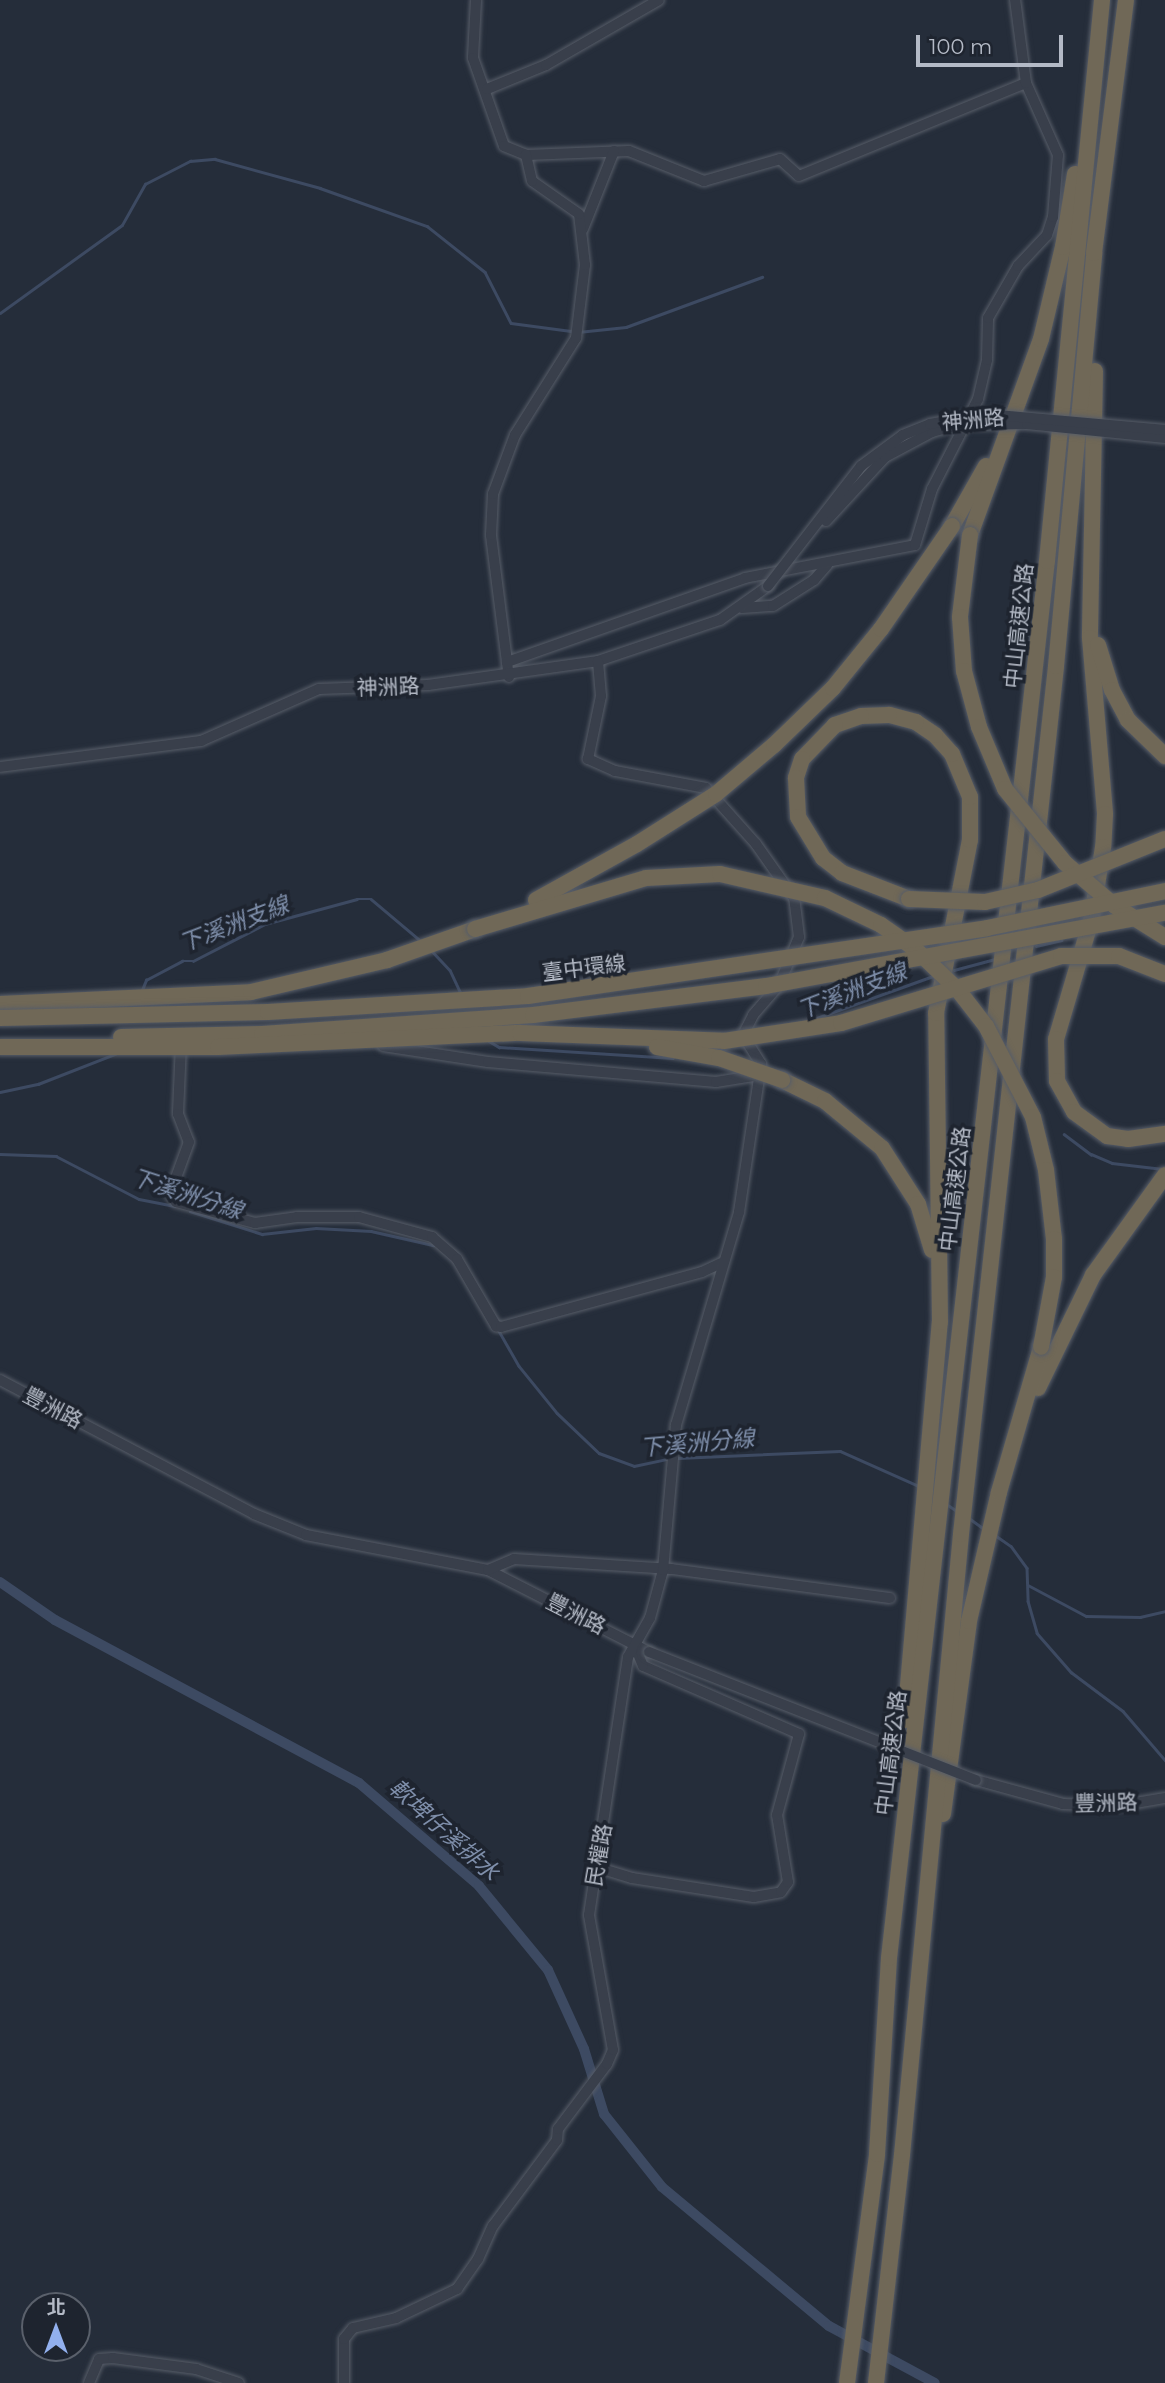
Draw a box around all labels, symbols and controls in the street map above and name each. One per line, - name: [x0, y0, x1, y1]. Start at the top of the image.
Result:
- scale bar: [920, 21, 1067, 65]
- text: 100 m: [929, 34, 992, 59]
- street label: 神洲路: [941, 405, 1005, 435]
- street label: 中山高速公路: [1000, 562, 1038, 690]
- street label: 神洲路: [356, 673, 420, 701]
- water label: 下溪洲支線: [175, 891, 293, 957]
- street label: 臺中環線: [541, 950, 627, 986]
- water label: 下溪洲支線: [793, 958, 911, 1024]
- street label: 中山高速公路: [935, 1125, 975, 1253]
- water label: 下溪洲分線: [128, 1163, 246, 1225]
- street label: 豐洲路: [19, 1382, 87, 1434]
- water label: 下溪洲分線: [639, 1424, 755, 1462]
- street label: 豐洲路: [542, 1588, 610, 1640]
- street label: 中山高速公路: [871, 1689, 911, 1817]
- water label: 軟埤仔溪排水: [383, 1774, 505, 1886]
- street label: 豐洲路: [1074, 1790, 1138, 1816]
- street label: 民權路: [581, 1822, 617, 1888]
- north arrow: [21, 2292, 91, 2362]
- text: 北: [46, 2296, 66, 2319]

